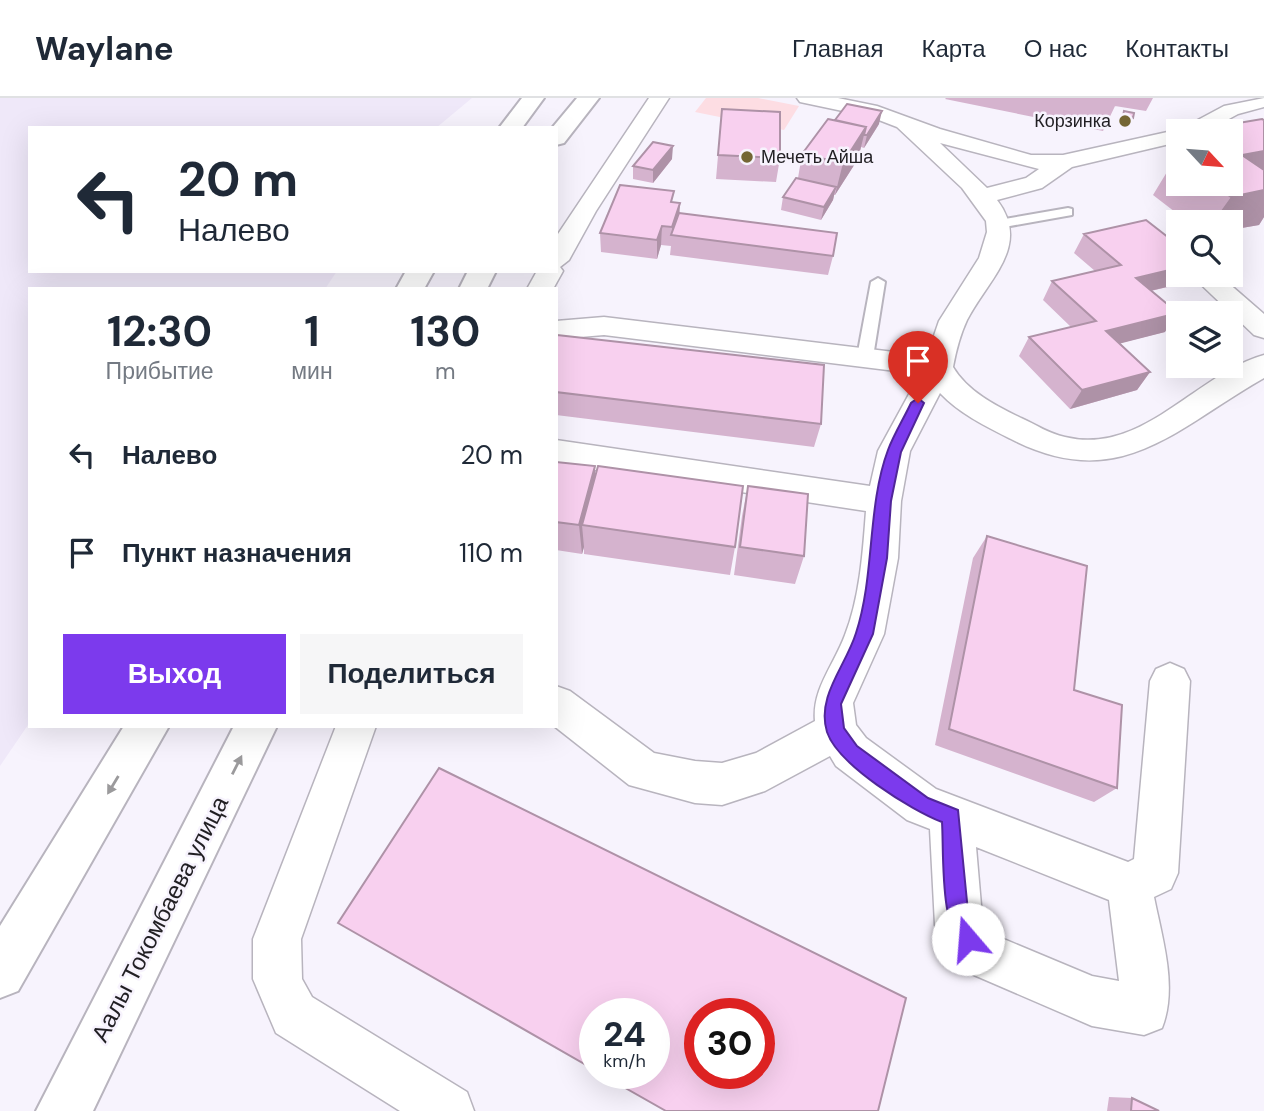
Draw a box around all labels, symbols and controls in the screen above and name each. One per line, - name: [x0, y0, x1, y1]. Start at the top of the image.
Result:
- text: Waylane: [35, 27, 174, 70]
- text: Главная: [792, 33, 883, 64]
- text: Карта: [921, 33, 986, 64]
- text: О нас: [1024, 33, 1087, 64]
- text: Контакты: [1125, 33, 1229, 64]
- place label: Корзинка: [1034, 109, 1112, 133]
- marker: Корзинка: [1117, 113, 1133, 129]
- north arrow: [1166, 119, 1242, 196]
- map controls: [1166, 119, 1243, 378]
- place label: Мечеть Айша: [761, 145, 874, 169]
- text: 20 m: [178, 147, 298, 211]
- marker: Мечеть Айша: [739, 149, 755, 165]
- icon: left: [63, 154, 154, 245]
- text: Налево: [178, 209, 290, 251]
- button: search: [1166, 210, 1243, 287]
- button: layers: [1166, 301, 1243, 378]
- text: 12:30: [107, 304, 212, 359]
- text: 1: [304, 304, 320, 359]
- text: 130: [410, 304, 480, 359]
- pin: [888, 331, 948, 403]
- icon: arrive: [899, 342, 937, 380]
- text: Прибытие: [106, 356, 214, 386]
- text: мин: [291, 356, 333, 386]
- text: m: [435, 356, 456, 386]
- icon: left: [63, 436, 101, 474]
- text: Налево: [122, 438, 217, 472]
- text: 20 m: [460, 438, 523, 472]
- icon: arrive: [63, 534, 101, 572]
- text: Пункт назначения: [122, 536, 352, 570]
- text: 110 m: [459, 536, 523, 570]
- button: Выход: [63, 634, 286, 714]
- button: Поделиться: [300, 634, 523, 714]
- one-way arrow: [231, 755, 242, 775]
- one-way arrow: [106, 775, 119, 794]
- street label: Аалы Токомбаева улица: [84, 790, 235, 1047]
- position arrow: [931, 902, 1005, 976]
- speed limit sign: 30: [684, 998, 775, 1089]
- text: 24: [603, 1011, 646, 1057]
- text: km/h: [603, 1049, 646, 1073]

